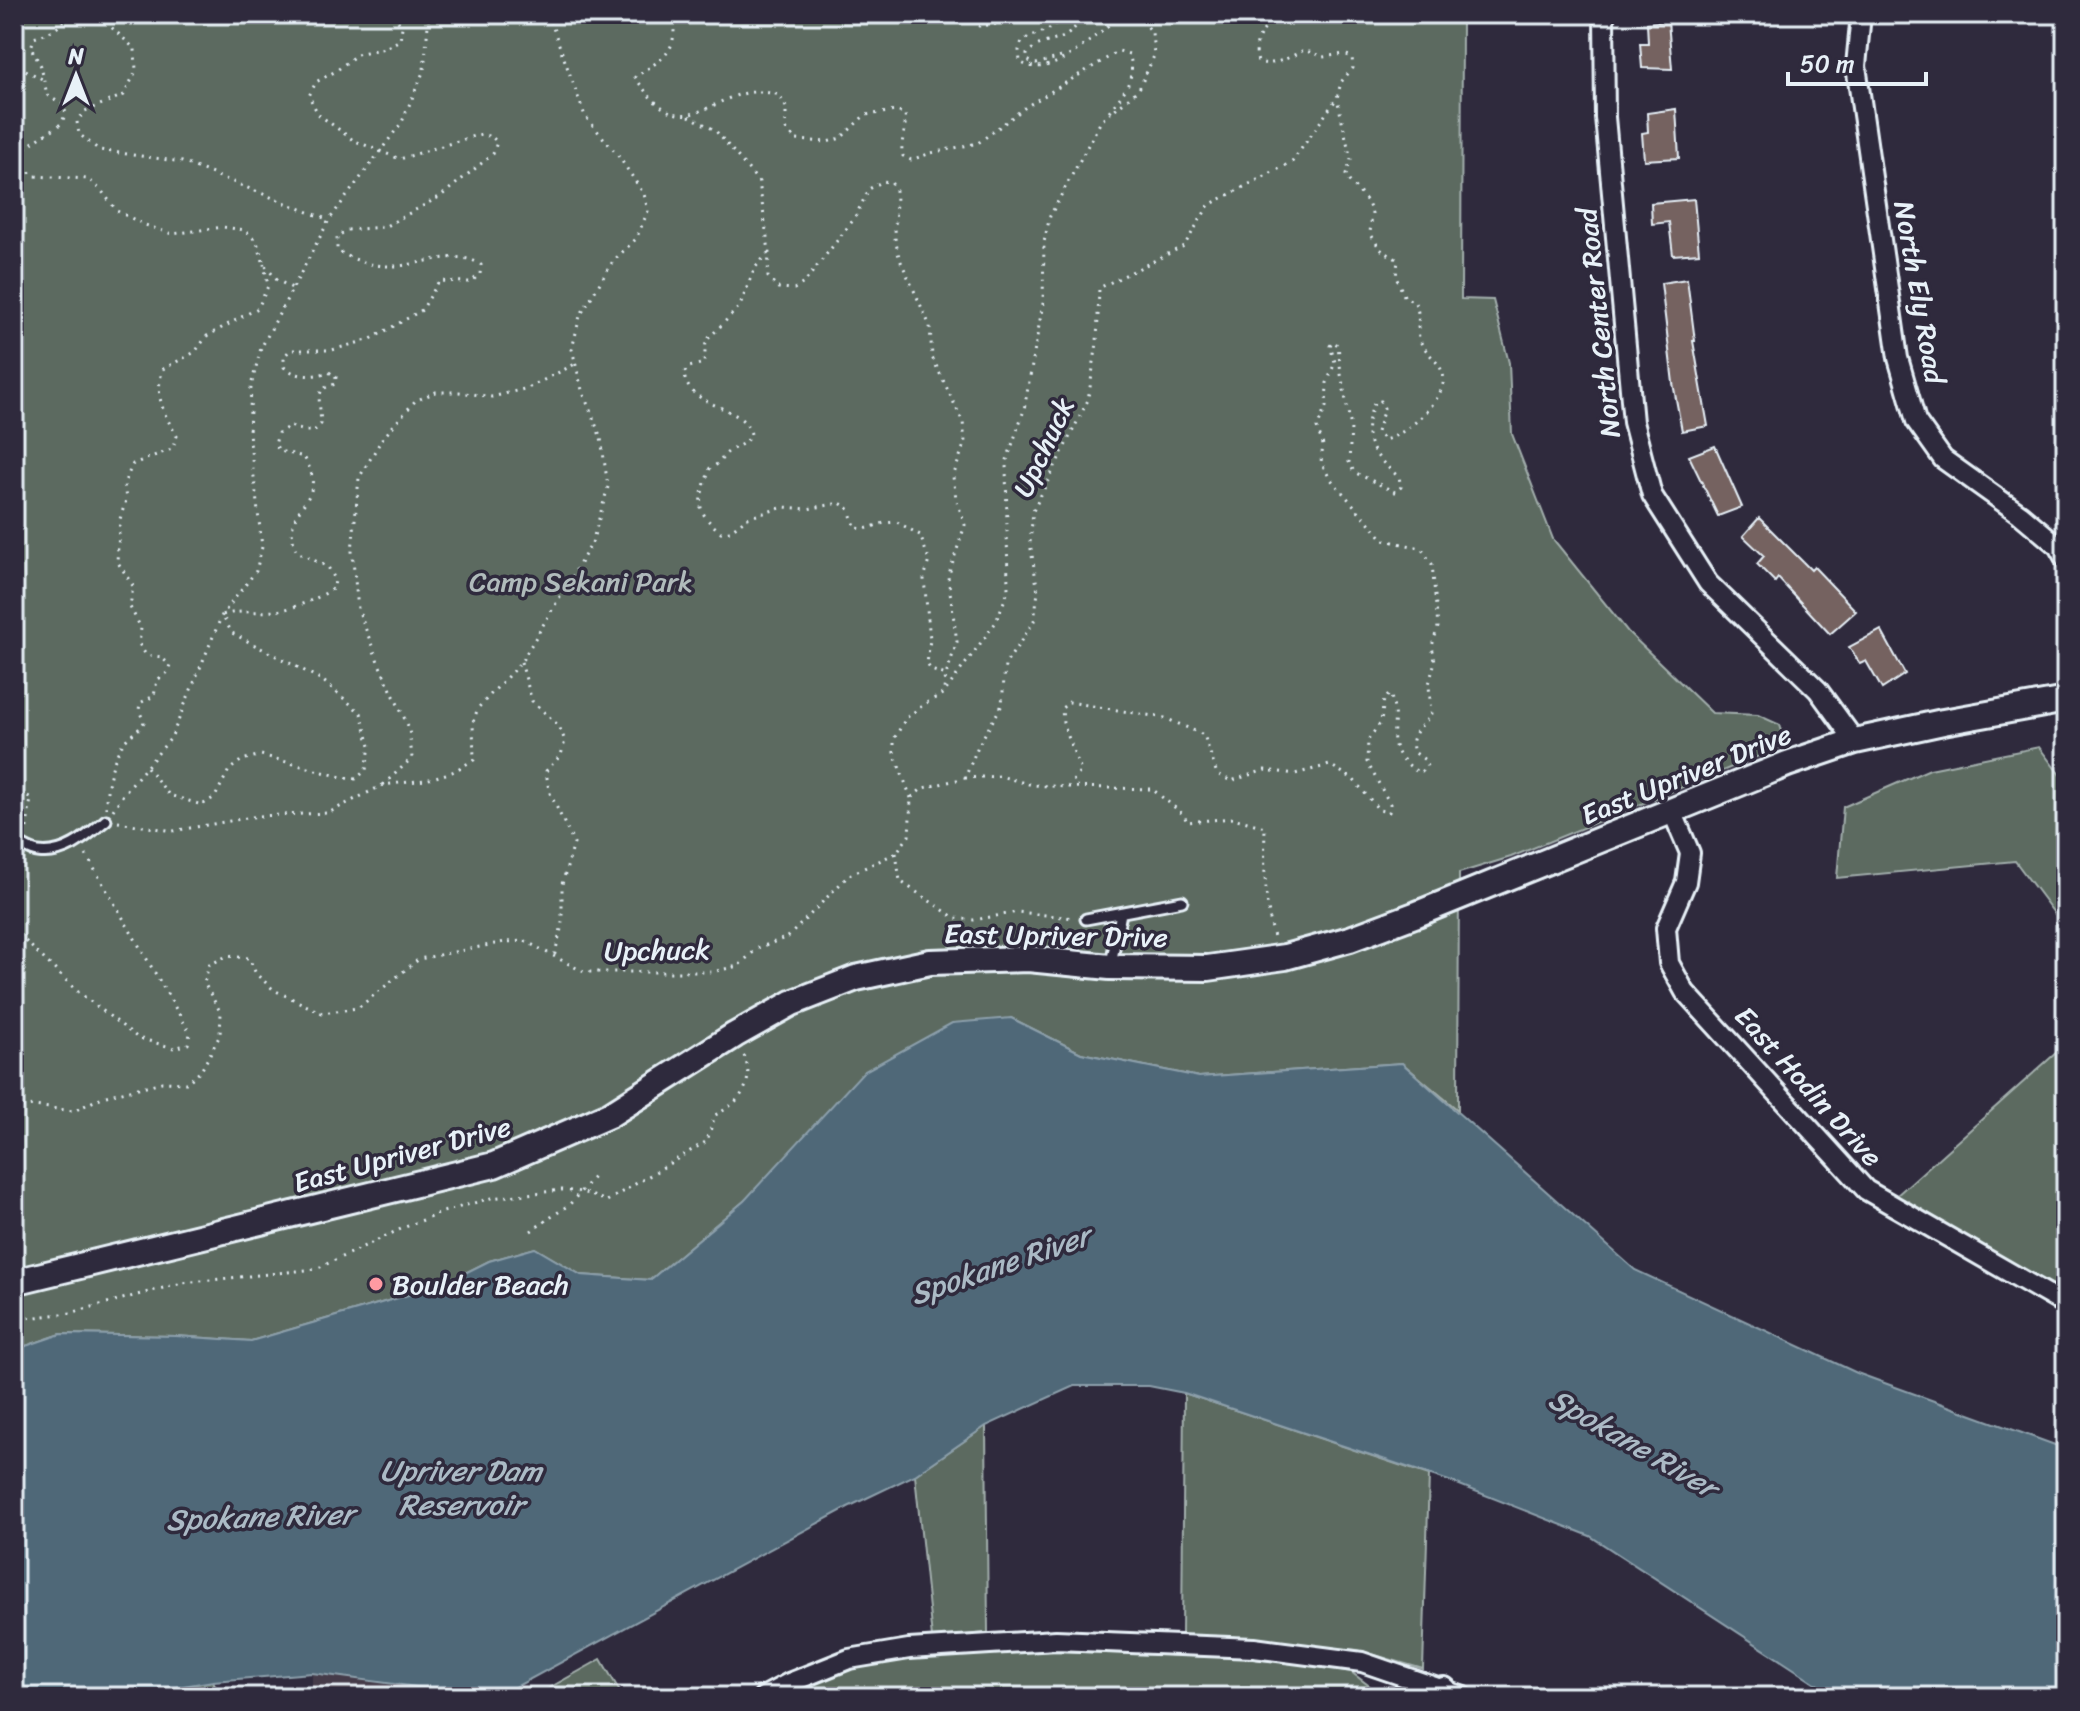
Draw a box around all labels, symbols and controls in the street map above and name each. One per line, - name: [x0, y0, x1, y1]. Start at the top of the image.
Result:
- north arrow: [36, 36, 116, 116]
- scale bar: [1788, 36, 1926, 86]
- text: N: [67, 37, 84, 76]
- text: 50 m: [1800, 43, 1855, 85]
- street label: North Ely Road: [1879, 197, 1960, 389]
- street label: North Center Road: [1562, 203, 1635, 440]
- street label: Upchuck: [999, 389, 1088, 506]
- park label: Camp Sekani Park: [469, 557, 693, 606]
- street label: East Upriver Drive: [1573, 710, 1799, 839]
- street label: East Upriver Drive: [944, 909, 1168, 962]
- street label: Upchuck: [604, 925, 710, 976]
- street label: East Hodin Drive: [1722, 994, 1895, 1179]
- street label: East Upriver Drive: [288, 1102, 517, 1207]
- water label: Spokane River: [903, 1207, 1103, 1321]
- place label: Boulder Beach: [392, 1260, 569, 1309]
- marker: Boulder Beach: [367, 1275, 385, 1293]
- water label: Spokane River: [1538, 1373, 1733, 1516]
- water label: Upriver Dam Reservoir: [380, 1444, 544, 1532]
- water label: Spokane River: [165, 1487, 360, 1547]

